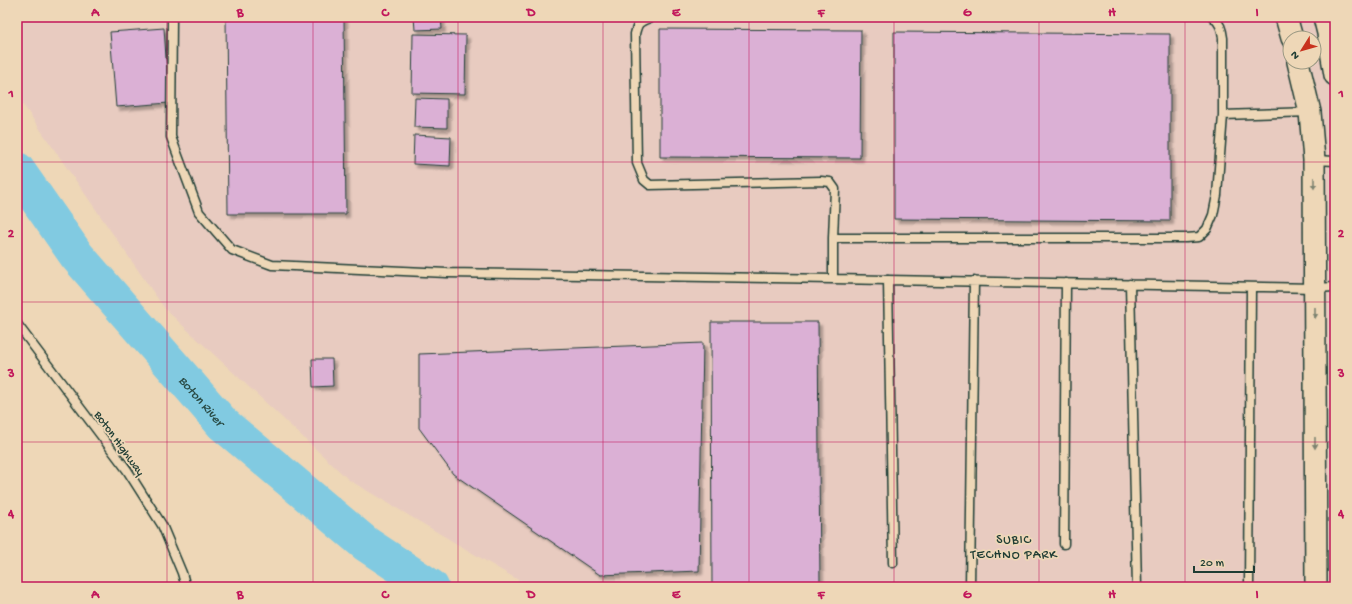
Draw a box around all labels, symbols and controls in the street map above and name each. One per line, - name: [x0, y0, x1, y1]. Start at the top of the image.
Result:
- text: A: [90, 6, 100, 21]
- text: B: [236, 6, 245, 21]
- text: C: [380, 6, 390, 21]
- text: D: [526, 6, 536, 21]
- text: E: [672, 6, 681, 21]
- text: F: [817, 6, 826, 21]
- text: G: [963, 6, 972, 21]
- text: H: [1108, 6, 1116, 21]
- text: I: [1255, 6, 1259, 21]
- north arrow: [1282, 30, 1322, 70]
- text: N: [1289, 48, 1303, 61]
- text: 1: [7, 87, 14, 102]
- text: 1: [1337, 87, 1344, 102]
- one-way arrow: [1311, 177, 1317, 190]
- text: 2: [8, 227, 15, 242]
- text: 2: [1338, 227, 1345, 242]
- one-way arrow: [1312, 307, 1318, 320]
- text: 3: [7, 367, 15, 382]
- text: 3: [1337, 367, 1345, 382]
- water label: Boton River: [175, 374, 228, 432]
- street label: Boton Highway: [90, 408, 147, 479]
- one-way arrow: [1312, 437, 1318, 450]
- text: 4: [7, 507, 15, 522]
- text: 4: [1337, 507, 1345, 522]
- district label: SUBIC TECHNO PARK: [970, 533, 1058, 563]
- scale bar: [1194, 548, 1254, 574]
- text: 20 m: [1200, 557, 1225, 571]
- text: A: [90, 588, 100, 603]
- text: B: [236, 588, 245, 603]
- text: C: [380, 588, 390, 603]
- text: D: [526, 588, 536, 603]
- text: E: [672, 588, 681, 603]
- text: F: [817, 588, 826, 603]
- text: G: [963, 588, 972, 603]
- text: H: [1108, 588, 1116, 603]
- text: I: [1255, 588, 1259, 603]

